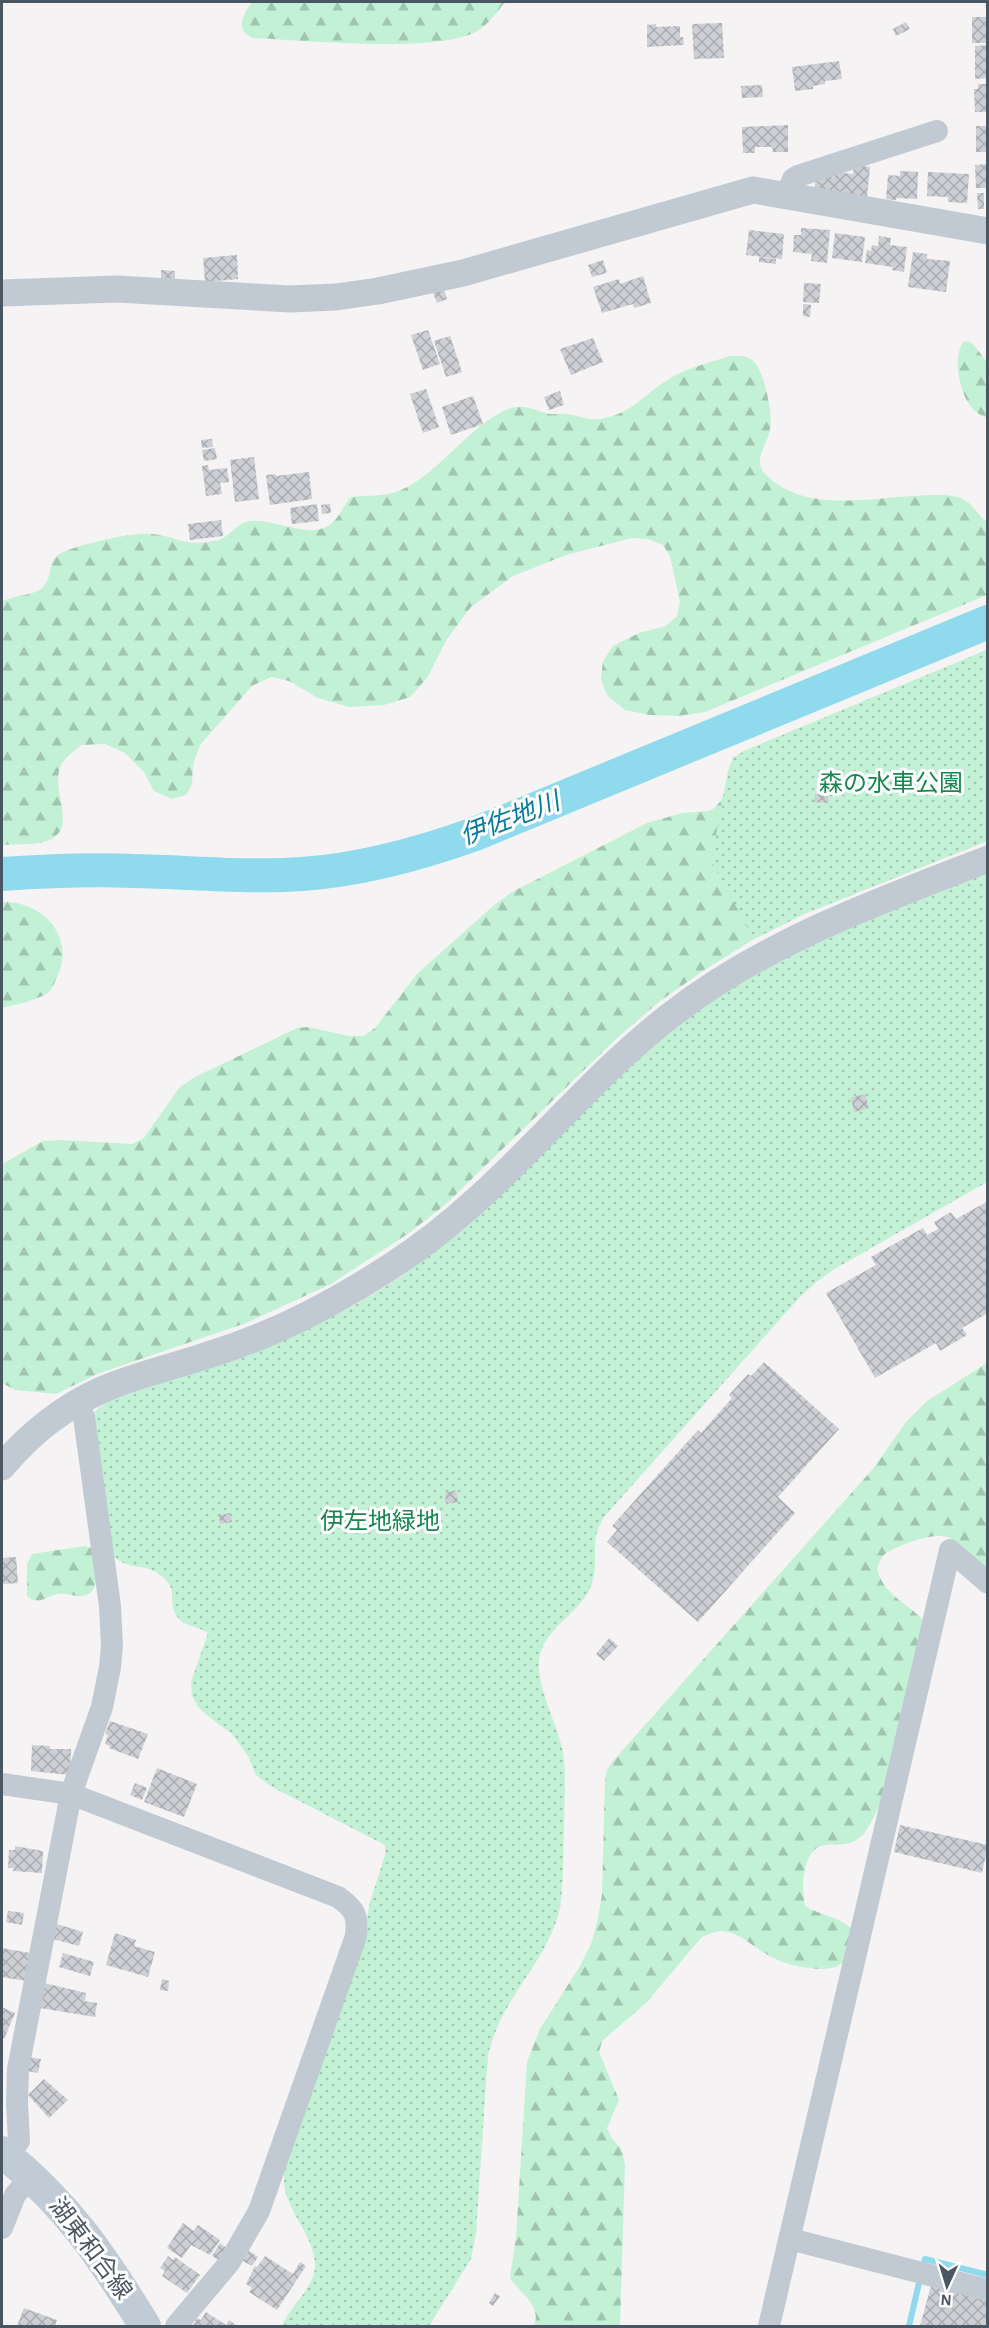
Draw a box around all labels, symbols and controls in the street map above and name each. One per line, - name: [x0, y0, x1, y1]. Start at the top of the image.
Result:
- park label: 森の水車公園: [819, 770, 963, 796]
- water label: 伊佐地川: [456, 786, 566, 850]
- park label: 伊左地緑地: [320, 1508, 440, 1534]
- street label: 湖東和合線: [44, 2193, 137, 2304]
- north arrow: [917, 2256, 977, 2316]
- text: N: [940, 2292, 952, 2308]

